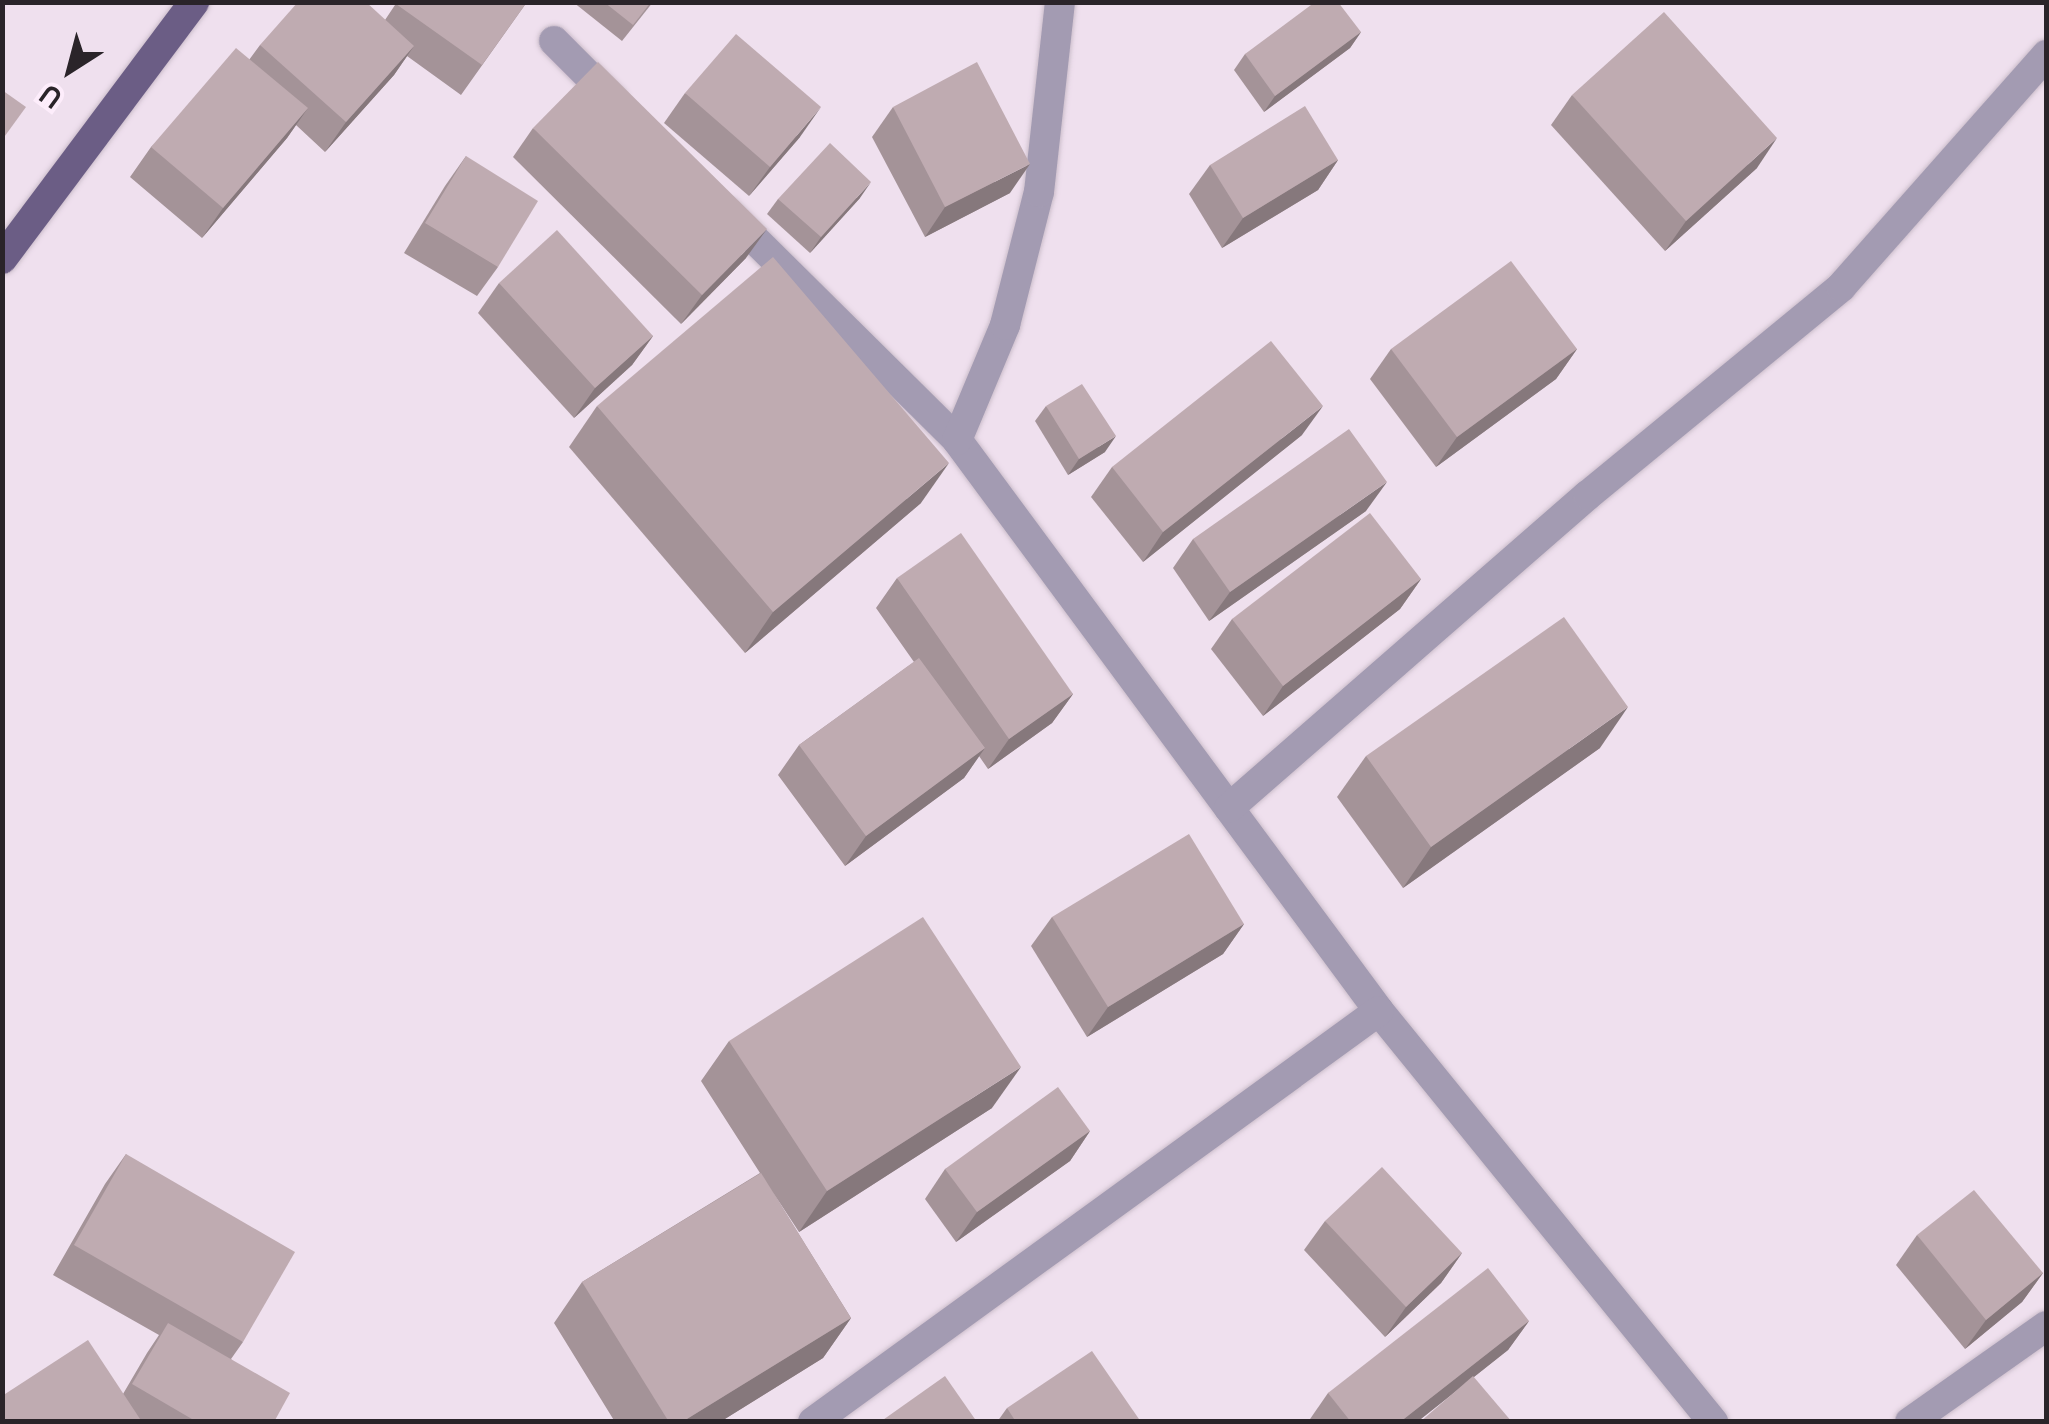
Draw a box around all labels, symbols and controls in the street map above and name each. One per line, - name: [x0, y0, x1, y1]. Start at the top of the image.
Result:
- north arrow: [20, 20, 120, 120]
- text: U: [34, 74, 71, 115]

